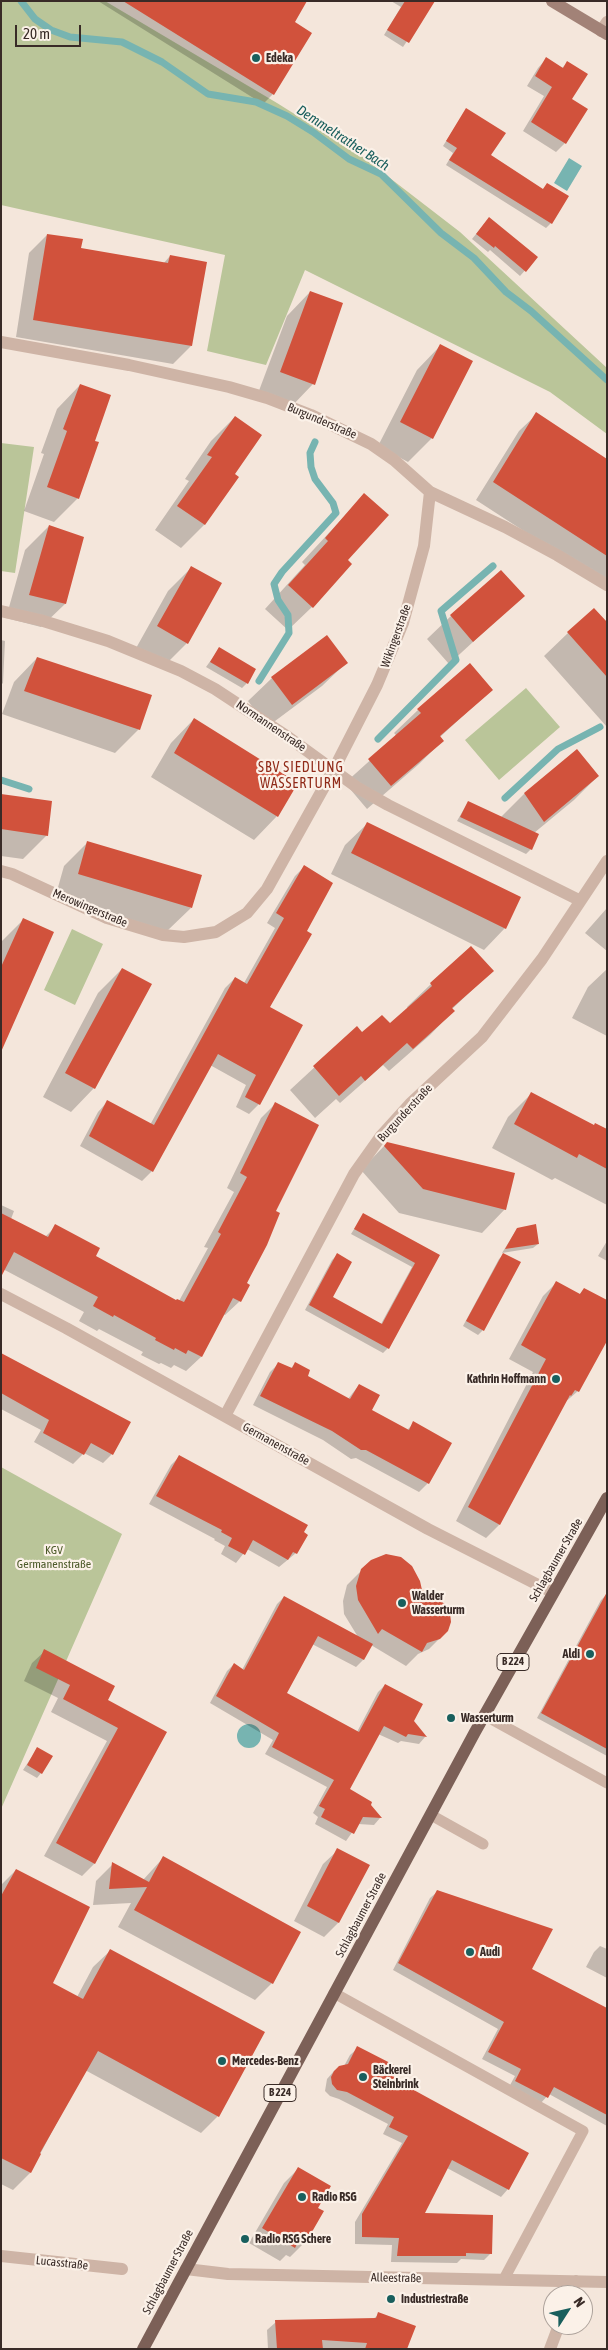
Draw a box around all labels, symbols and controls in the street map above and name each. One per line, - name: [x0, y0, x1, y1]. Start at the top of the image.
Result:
- scale bar: [18, 15, 84, 47]
- text: 20 m: [23, 25, 50, 42]
- place label: Edeka: [266, 51, 293, 65]
- marker: Edeka: [250, 52, 262, 64]
- water label: Demmeltrather Bach: [294, 102, 392, 174]
- street label: Burgunderstraße: [285, 400, 359, 442]
- street label: Wikingerstraße: [378, 602, 414, 670]
- street label: Normannenstraße: [233, 697, 309, 755]
- district label: SBV SIEDLUNG WASSERTURM: [257, 760, 345, 792]
- street label: Merowingerstraße: [50, 886, 130, 930]
- street label: Burgunderstraße: [375, 1081, 435, 1145]
- place label: Kathrin Hoffmann: [467, 1372, 546, 1386]
- marker: Kathrin Hoffmann: [550, 1373, 562, 1385]
- street label: Germanenstraße: [240, 1420, 312, 1468]
- street label: Schlagbaumer Straße: [526, 1516, 586, 1604]
- park label: KGV Germanenstraße: [17, 1543, 91, 1571]
- place label: Walder Wasserturm: [412, 1589, 465, 1617]
- marker: Walder Wasserturm: [396, 1597, 408, 1609]
- place label: Aldi: [563, 1647, 580, 1661]
- marker: Aldi: [584, 1648, 596, 1660]
- road number: B 224: [497, 1654, 529, 1670]
- place label: Wasserturm: [461, 1711, 514, 1725]
- marker: Wasserturm: [445, 1712, 457, 1724]
- street label: Schlagbaumer Straße: [333, 1870, 389, 1960]
- place label: Audi: [480, 1945, 500, 1959]
- marker: Audi: [464, 1946, 476, 1958]
- place label: Mercedes-Benz: [232, 2054, 299, 2068]
- marker: Mercedes-Benz: [216, 2055, 228, 2067]
- place label: Bäckerei Steinbrink: [373, 2063, 418, 2091]
- marker: Bäckerei Steinbrink: [357, 2071, 369, 2083]
- road number: B 224: [264, 2084, 296, 2102]
- place label: Radio RSG: [312, 2190, 357, 2204]
- marker: Radio RSG: [296, 2191, 308, 2203]
- street label: Schlagbaumer Straße: [140, 2227, 196, 2317]
- place label: Radio RSG Schere: [255, 2232, 331, 2246]
- marker: Radio RSG Schere: [239, 2233, 251, 2245]
- street label: Lucasstraße: [35, 2253, 89, 2273]
- street label: Alleestraße: [371, 2270, 421, 2286]
- north arrow: [543, 2285, 593, 2335]
- place label: Industriestraße: [401, 2292, 468, 2306]
- marker: Industriestraße: [385, 2293, 397, 2305]
- text: N: [571, 2294, 588, 2310]

